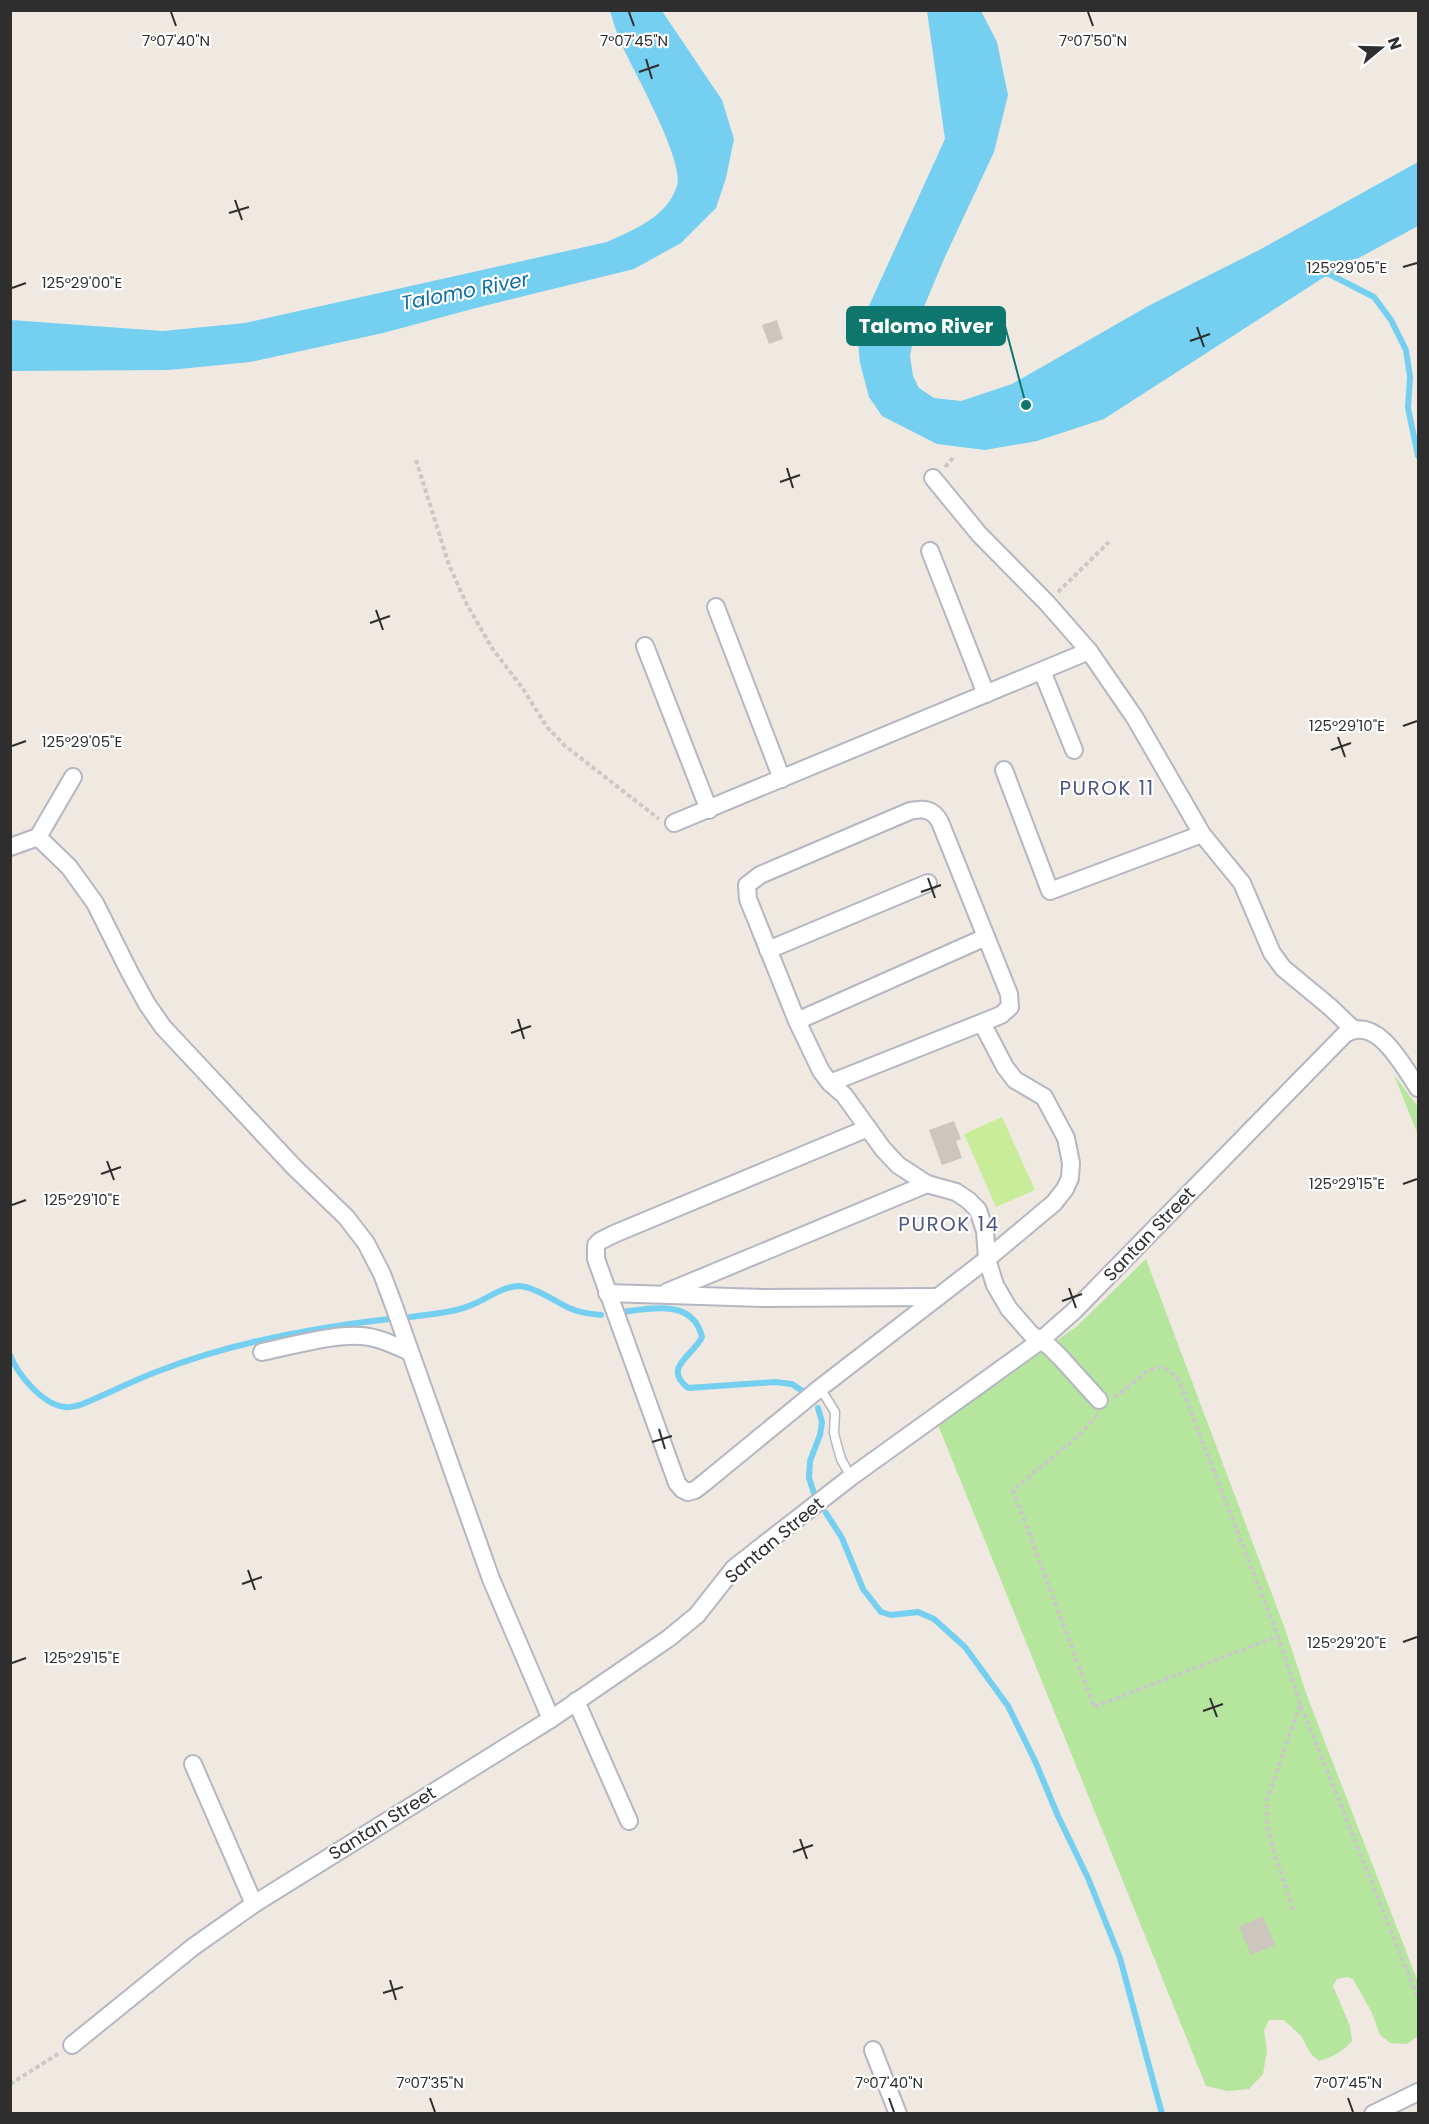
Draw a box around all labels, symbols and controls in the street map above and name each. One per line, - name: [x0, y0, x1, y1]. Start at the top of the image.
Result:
- north arrow: [1351, 18, 1411, 78]
- text: 7°07'40"N: [142, 30, 210, 51]
- text: 7°07'45"N: [600, 30, 668, 51]
- text: 7°07'50"N: [1059, 30, 1127, 51]
- text: N: [1382, 34, 1408, 53]
- text: 125°29'05"E: [1307, 257, 1387, 278]
- water label: Talomo River: [399, 265, 532, 317]
- text: 125°29'00"E: [42, 272, 122, 293]
- callout: Talomo River: [847, 307, 1005, 345]
- text: Talomo River: [859, 312, 994, 340]
- text: 125°29'10"E: [1309, 715, 1385, 736]
- text: 125°29'05"E: [42, 731, 122, 752]
- district label: PUROK 11: [1059, 774, 1155, 802]
- text: 125°29'15"E: [1309, 1173, 1385, 1194]
- street label: Santan Street: [1098, 1181, 1200, 1287]
- text: 125°29'10"E: [44, 1189, 120, 1210]
- district label: PUROK 14: [898, 1210, 1000, 1238]
- street label: Santan Street: [719, 1491, 829, 1589]
- text: 125°29'20"E: [1307, 1632, 1387, 1653]
- text: 125°29'15"E: [44, 1647, 120, 1668]
- street label: Santan Street: [324, 1780, 440, 1866]
- text: 7°07'35"N: [396, 2072, 464, 2093]
- text: 7°07'40"N: [855, 2072, 923, 2093]
- text: 7°07'45"N: [1314, 2072, 1382, 2093]

